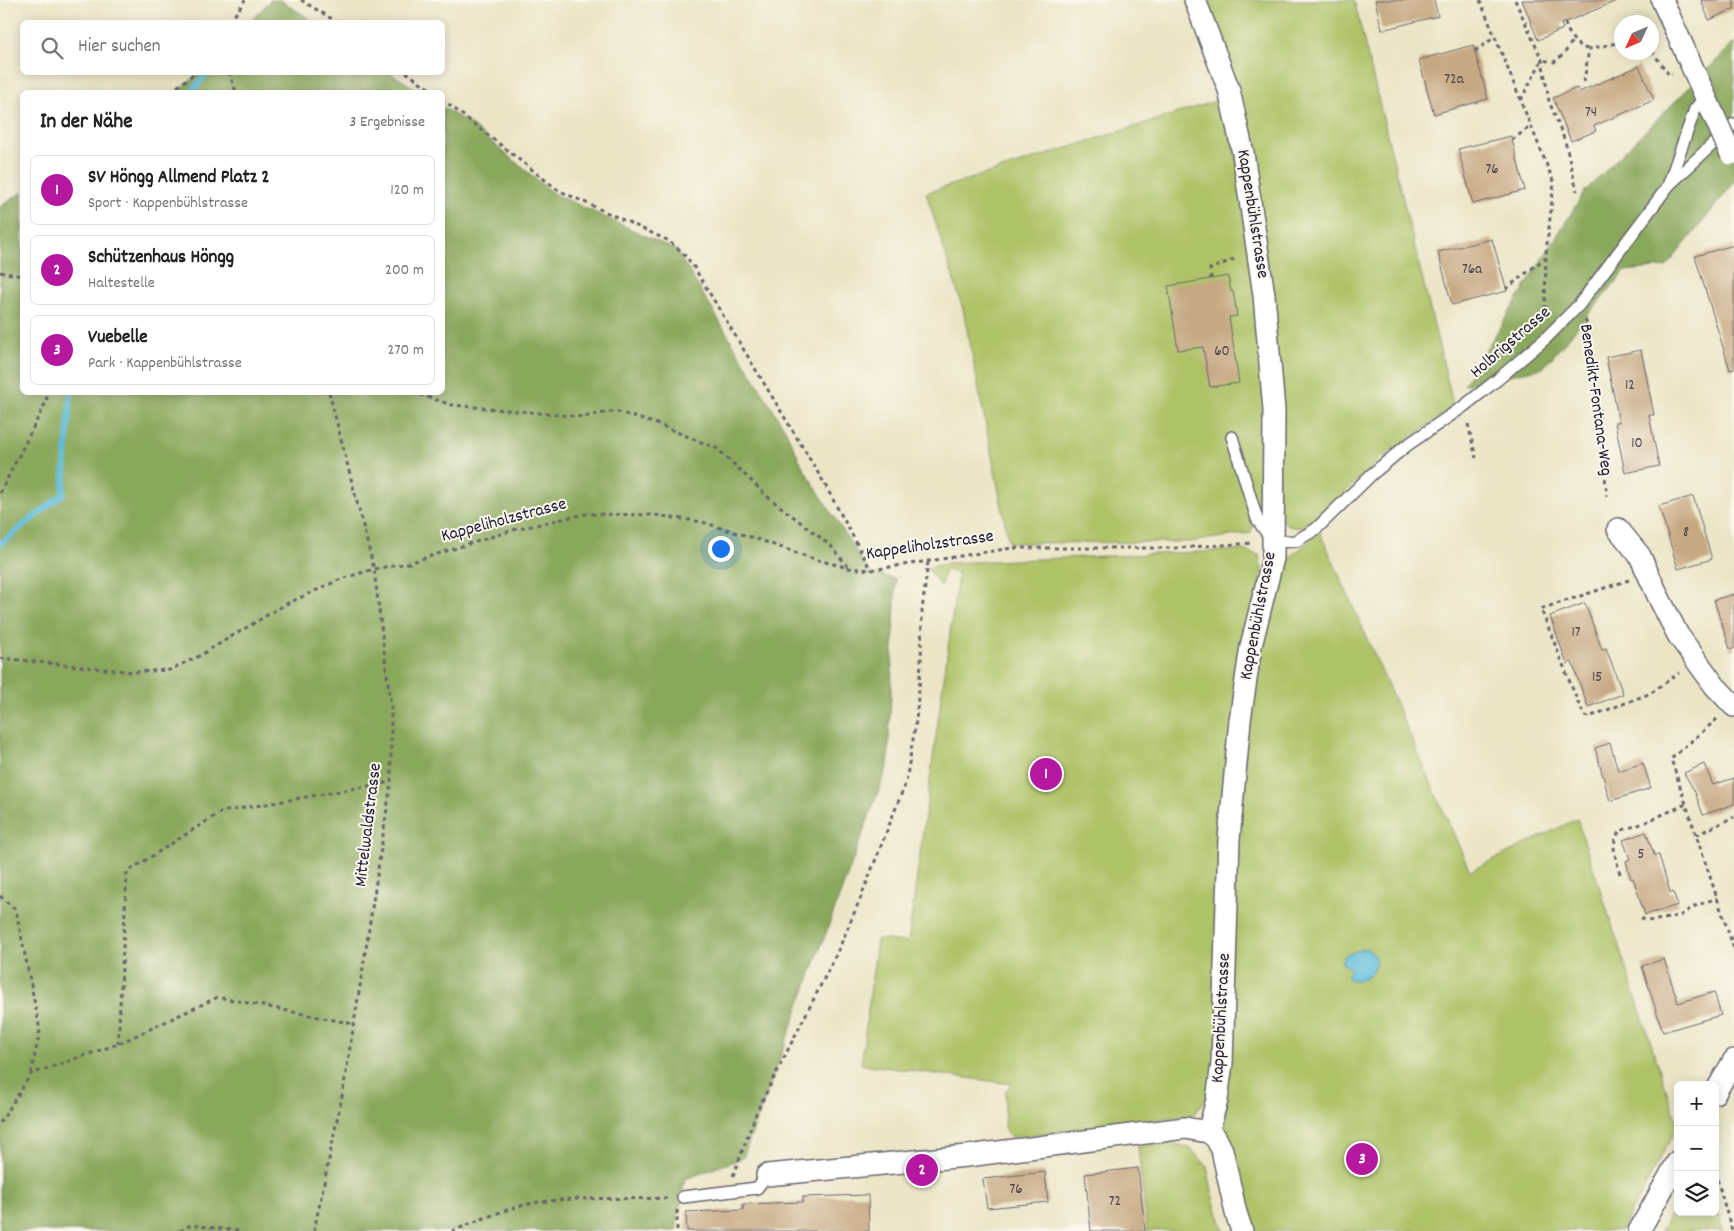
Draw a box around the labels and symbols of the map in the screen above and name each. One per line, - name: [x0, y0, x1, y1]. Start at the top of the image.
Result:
- north arrow: [1614, 15, 1659, 60]
- house number: 72a: [1444, 69, 1465, 91]
- house number: 74: [1585, 102, 1597, 124]
- street label: Kappenbühlstrasse: [1229, 148, 1275, 280]
- house number: 76: [1485, 159, 1499, 181]
- house number: 76a: [1462, 259, 1483, 281]
- street label: Holbrigstrasse: [1465, 301, 1557, 385]
- street label: Benedikt-Fontana-Weg: [1572, 322, 1618, 478]
- house number: 60: [1214, 341, 1230, 363]
- house number: 12: [1625, 375, 1635, 397]
- house number: 10: [1631, 433, 1643, 455]
- street label: Kappeliholzstrasse: [439, 492, 569, 550]
- house number: 8: [1683, 522, 1689, 544]
- street label: Kappeliholzstrasse: [865, 525, 996, 567]
- your location: [708, 536, 734, 562]
- street label: Kappenbühlstrasse: [1234, 550, 1284, 682]
- house number: 17: [1571, 622, 1581, 644]
- house number: 15: [1592, 667, 1602, 689]
- pin: 1: [1030, 755, 1062, 793]
- street label: Mittelwaldstrasse: [349, 762, 389, 888]
- house number: 5: [1638, 844, 1645, 866]
- street label: Kappenbühlstrasse: [1206, 952, 1238, 1084]
- pin: 3: [1346, 1140, 1378, 1178]
- pin: 2: [906, 1151, 938, 1189]
- house number: 76: [1009, 1179, 1023, 1201]
- house number: 72: [1109, 1191, 1121, 1213]

